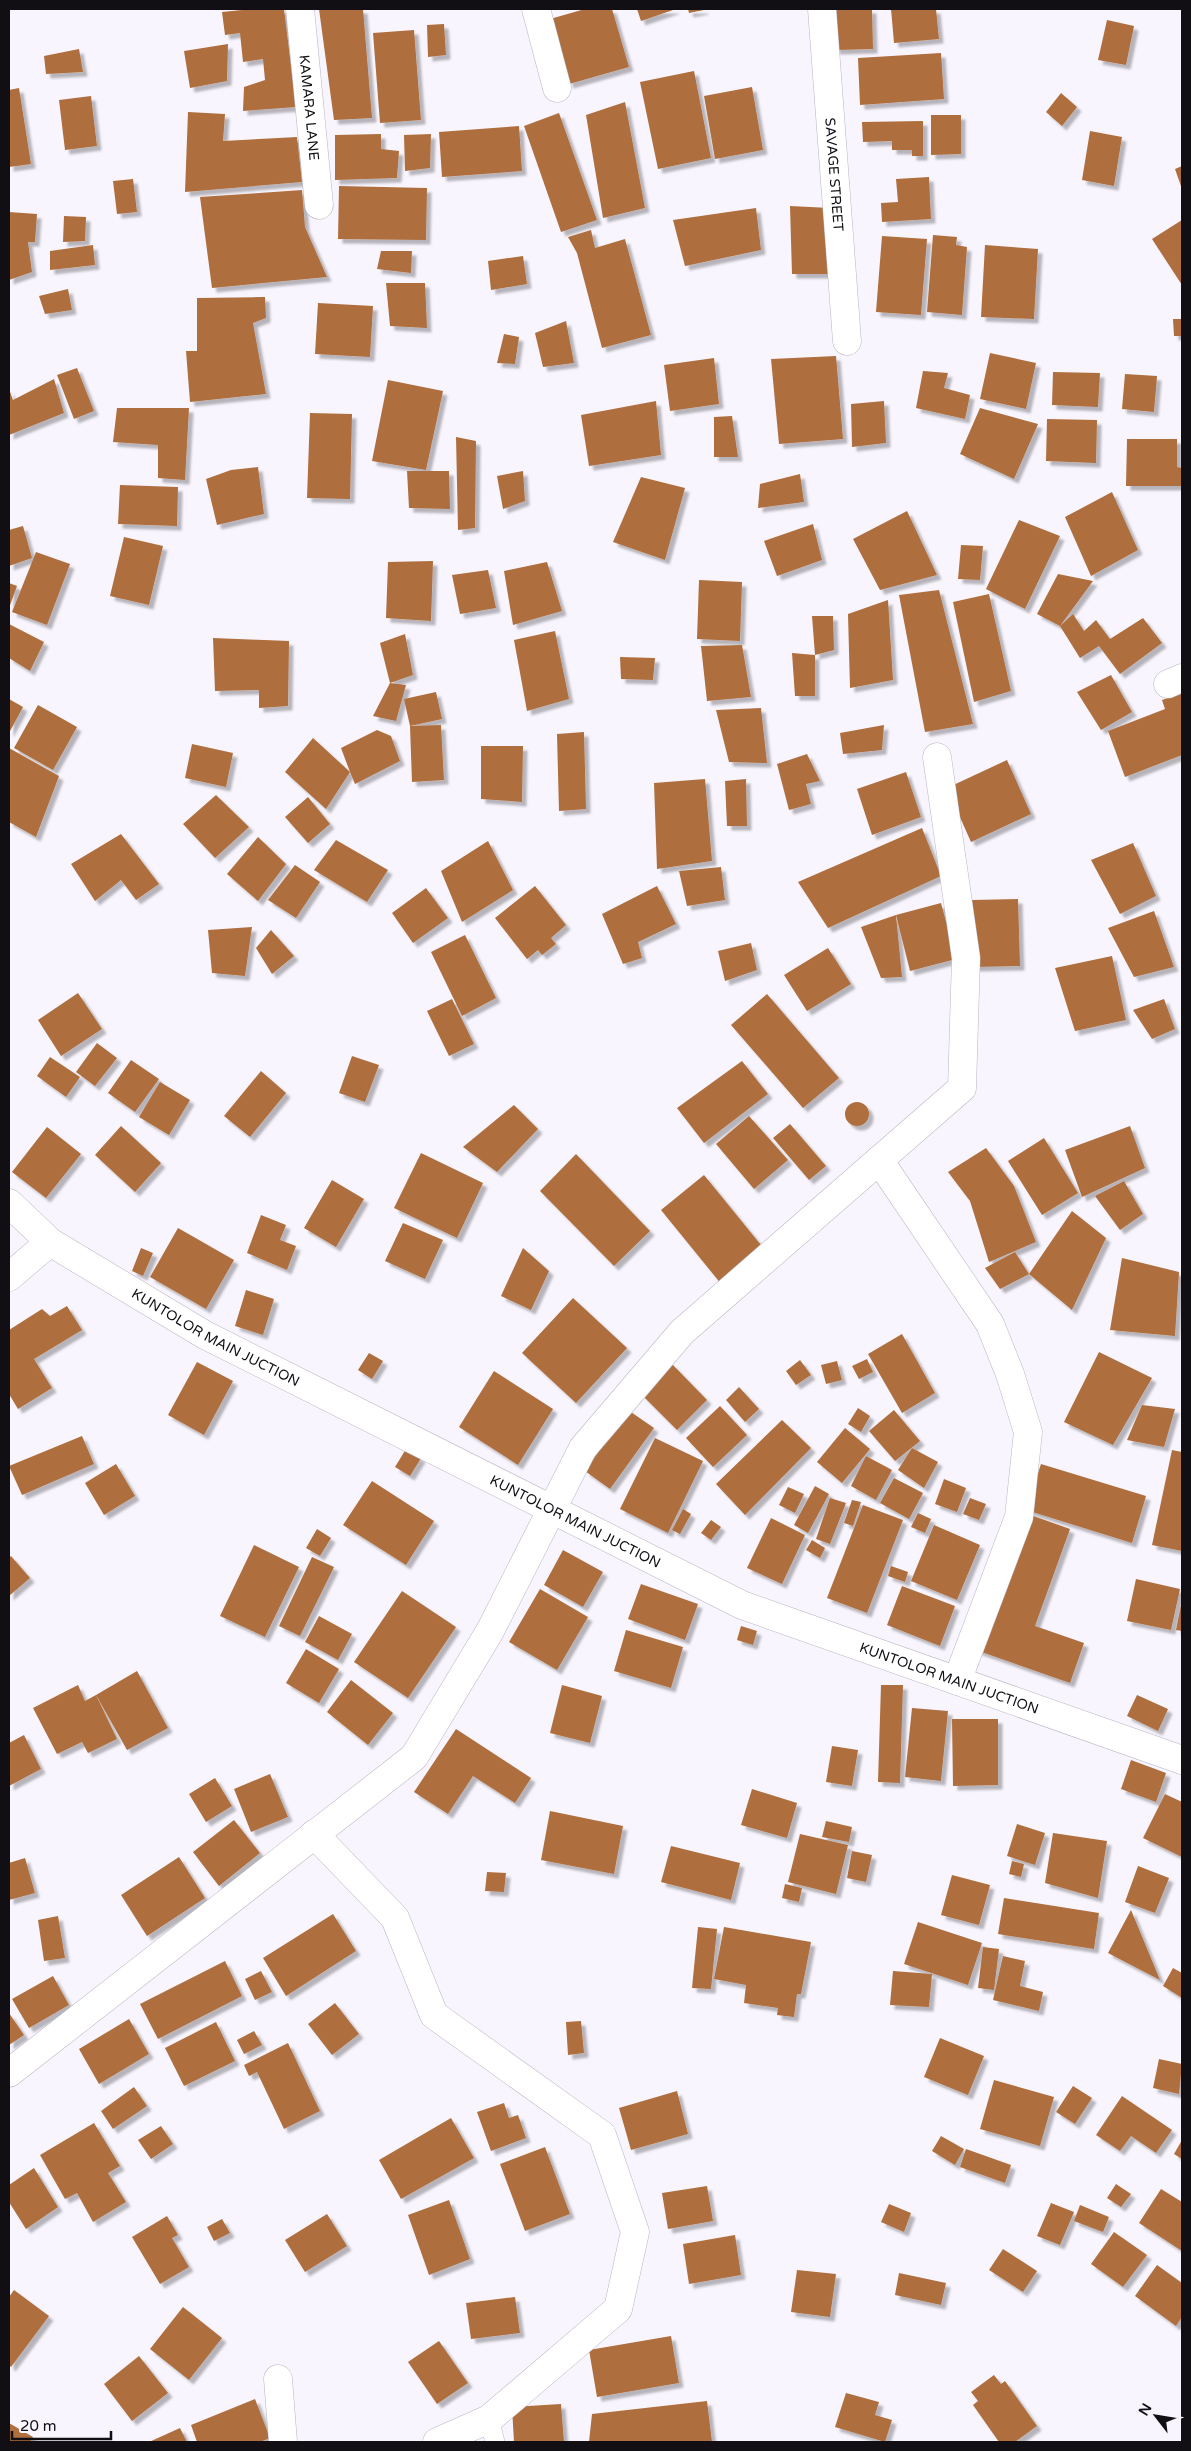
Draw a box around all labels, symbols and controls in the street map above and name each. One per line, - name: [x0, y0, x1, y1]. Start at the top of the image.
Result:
- street label: KAMARA LANE: [295, 54, 323, 161]
- street label: SAVAGE STREET: [821, 117, 847, 233]
- street label: KUNTOLOR MAIN JUCTION: [129, 1285, 302, 1390]
- street label: KUNTOLOR MAIN JUCTION: [487, 1472, 663, 1572]
- street label: KUNTOLOR MAIN JUCTION: [857, 1639, 1041, 1718]
- north arrow: [1131, 2391, 1181, 2441]
- text: N: [1135, 2400, 1155, 2419]
- scale bar: [12, 2408, 111, 2440]
- text: 20 m: [20, 2417, 57, 2435]

